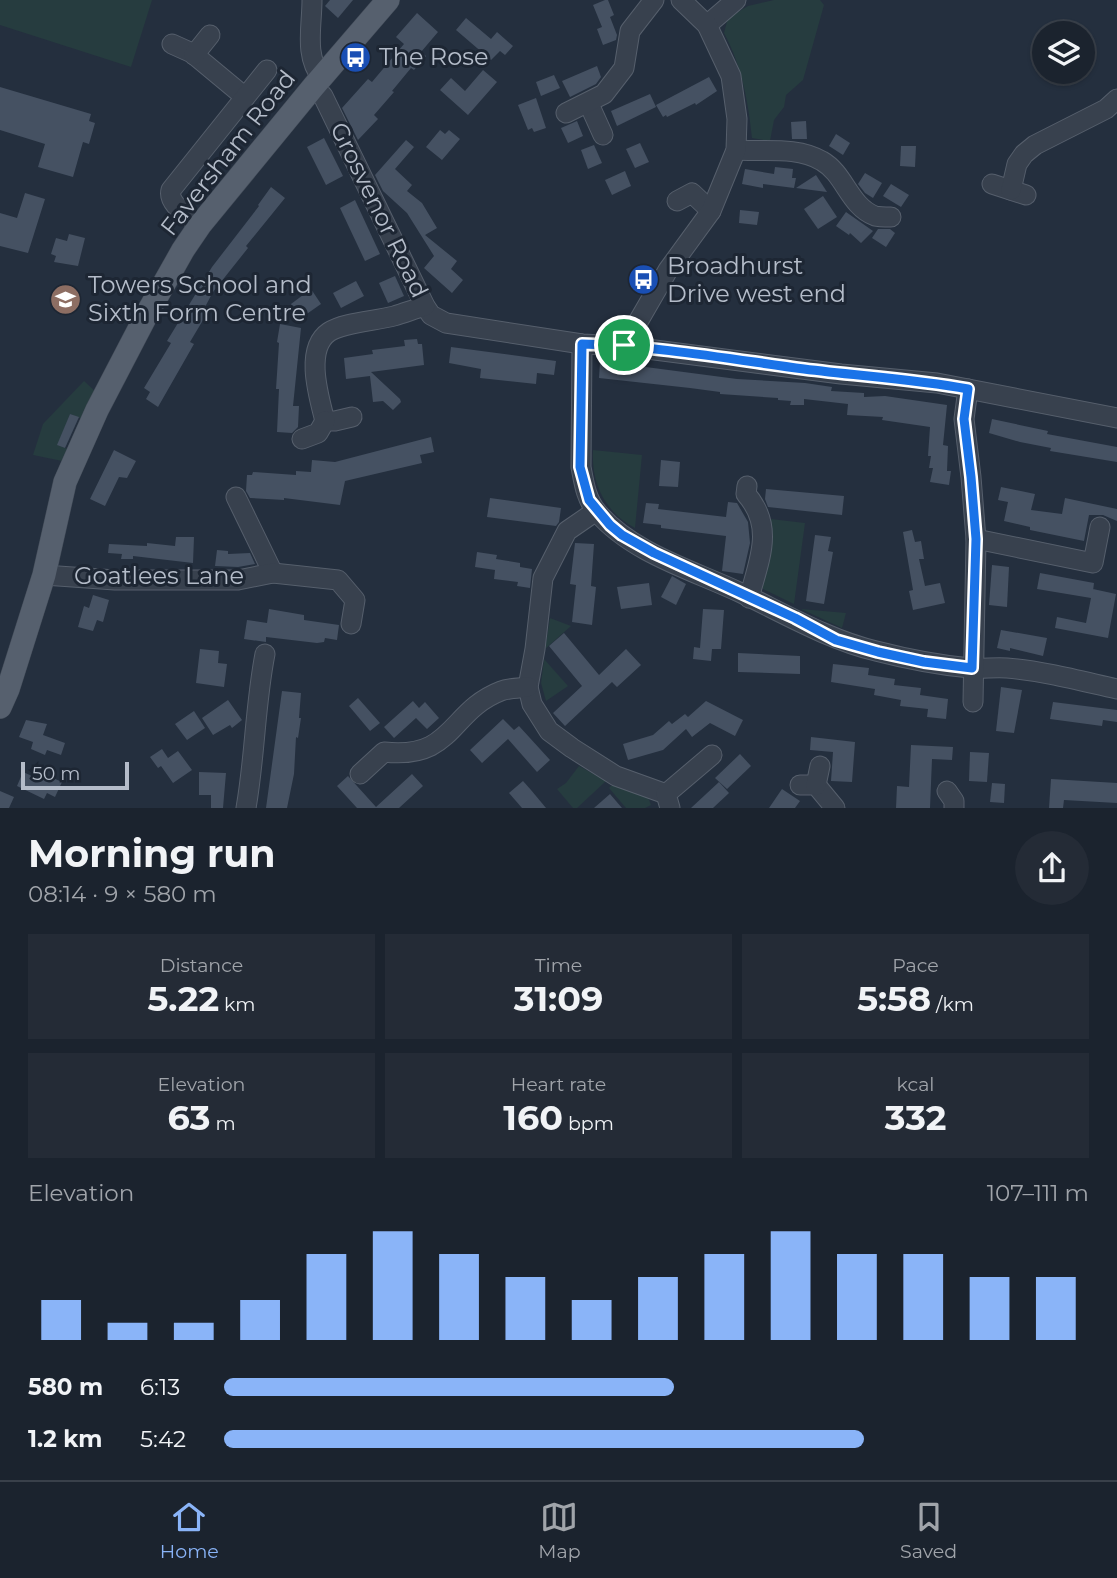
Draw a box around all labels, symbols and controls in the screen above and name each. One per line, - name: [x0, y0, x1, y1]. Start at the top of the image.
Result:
- map controls: [1032, 21, 1095, 84]
- button: layers: [1032, 21, 1095, 84]
- bus stop icon: The Rose: [339, 40, 373, 74]
- place label: The Rose: [379, 42, 488, 71]
- street label: Faversham Road: [154, 64, 301, 241]
- street label: Grosvenor Road: [324, 117, 434, 302]
- place label: Broadhurst Drive west end: [667, 251, 846, 308]
- bus stop icon: Broadhurst Drive west end: [627, 263, 661, 297]
- place label: Towers School and Sixth Form Centre: [88, 270, 312, 327]
- school or university icon: Towers School and Sixth Form Centre: [48, 282, 82, 316]
- pin: [594, 315, 654, 375]
- icon: arrive: [605, 326, 643, 364]
- street label: Goatlees Lane: [74, 561, 244, 590]
- scale bar: [21, 759, 130, 791]
- text: 50 m: [32, 762, 80, 785]
- text: Morning run: [28, 830, 276, 877]
- button: share: [1015, 831, 1089, 905]
- text: 08:14 · 9 × 580 m: [28, 880, 217, 908]
- text: Distance: [160, 954, 243, 977]
- text: Time: [535, 954, 582, 977]
- text: Pace: [892, 954, 939, 977]
- text: 5.22: [147, 977, 219, 1020]
- text: 31:09: [514, 977, 603, 1020]
- text: 5:58: [857, 977, 931, 1020]
- text: km: [219, 993, 256, 1016]
- text: /km: [931, 993, 974, 1016]
- text: Elevation: [158, 1073, 245, 1096]
- text: Heart rate: [511, 1073, 606, 1096]
- text: kcal: [897, 1073, 934, 1096]
- text: 63: [167, 1096, 210, 1139]
- text: 160: [503, 1096, 563, 1139]
- text: 332: [885, 1096, 946, 1139]
- text: m: [210, 1112, 236, 1135]
- text: bpm: [563, 1112, 614, 1135]
- text: Elevation: [28, 1179, 134, 1207]
- text: 107–111 m: [987, 1179, 1089, 1207]
- text: 580 m: [28, 1373, 103, 1401]
- text: 6:13: [140, 1373, 180, 1401]
- text: 1.2 km: [28, 1425, 102, 1453]
- text: 5:42: [140, 1425, 186, 1453]
- tab: Home: [160, 1498, 219, 1563]
- tab: Map: [538, 1498, 581, 1563]
- tab: Saved: [900, 1498, 957, 1563]

